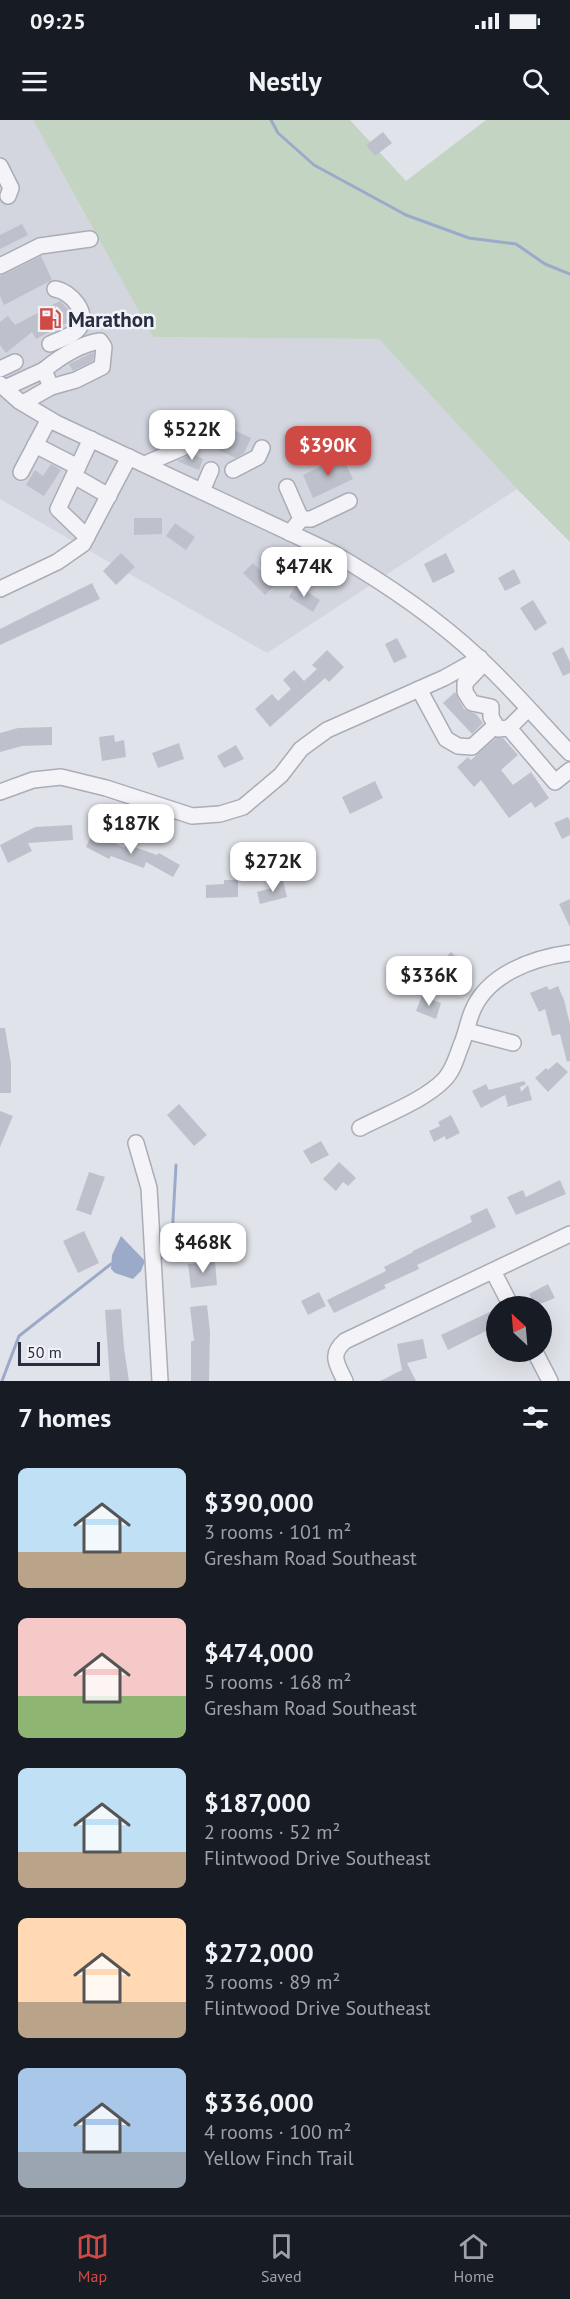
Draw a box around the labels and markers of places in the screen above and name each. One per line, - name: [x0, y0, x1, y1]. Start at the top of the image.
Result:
- fuel station icon: Marathon: [37, 306, 63, 332]
- place label: Marathon: [68, 306, 155, 333]
- pin: $522K: [150, 410, 234, 461]
- pin: $390K: [286, 426, 370, 477]
- pin: $474K: [262, 547, 346, 598]
- pin: $187K: [89, 804, 173, 855]
- pin: $272K: [231, 842, 315, 893]
- pin: $336K: [387, 956, 471, 1007]
- pin: $468K: [161, 1223, 245, 1274]

